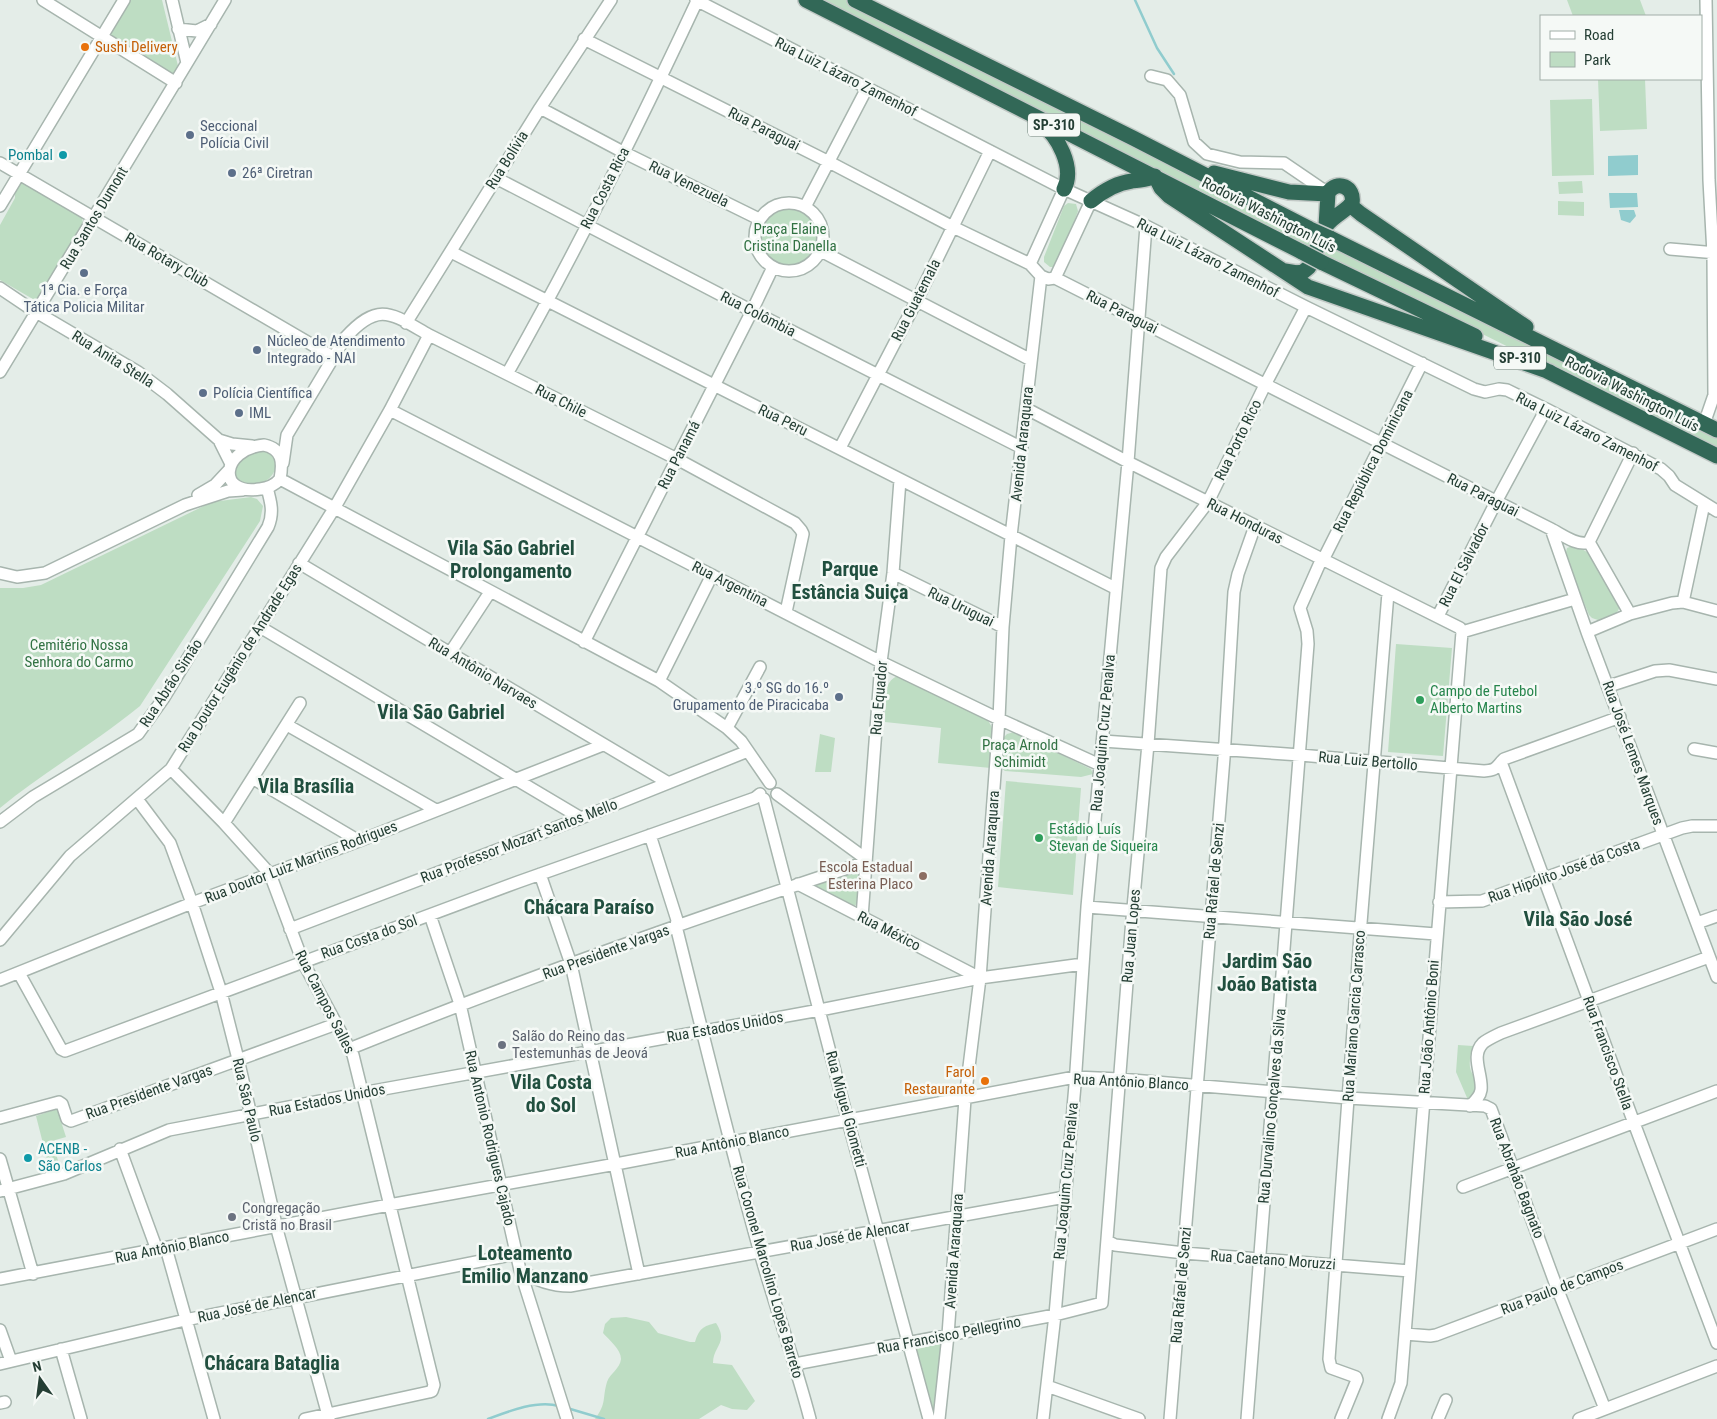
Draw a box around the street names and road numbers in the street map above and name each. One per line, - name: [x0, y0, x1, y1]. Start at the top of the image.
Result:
- street label: Rua Luiz Lázaro Zamenhof: [772, 33, 920, 121]
- street label: Rua Paraguai: [725, 103, 803, 155]
- road number: SP-310: [1028, 114, 1080, 136]
- street label: Rua Bolívia: [482, 127, 532, 193]
- street label: Rua Costa Rica: [577, 144, 633, 232]
- street label: Rua Venezuela: [646, 157, 732, 211]
- street label: Rua Santos Dumont: [56, 163, 132, 273]
- street label: Rodovia Washington Luís: [1199, 173, 1339, 257]
- street label: Rua Luiz Lázaro Zamenhof: [1134, 214, 1282, 302]
- street label: Rua Rotary Club: [122, 229, 212, 291]
- street label: Rua Guatemala: [888, 256, 944, 344]
- street label: Rua Paraguai: [1083, 286, 1161, 338]
- street label: Rua Colômbia: [717, 287, 799, 341]
- street label: Rua Anita Stella: [69, 327, 157, 391]
- road number: SP-310: [1494, 346, 1546, 369]
- street label: Rodovia Washington Luís: [1562, 352, 1702, 436]
- street label: Rua Chile: [532, 380, 590, 422]
- street label: Avenida Araraquara: [1007, 386, 1037, 502]
- street label: Rua República Dominicana: [1329, 387, 1417, 535]
- street label: Rua Luiz Lázaro Zamenhof: [1513, 388, 1661, 476]
- street label: Rua Porto Rico: [1211, 397, 1265, 483]
- street label: Rua Peru: [755, 400, 811, 440]
- street label: Rua Panamá: [654, 418, 704, 492]
- street label: Rua Paraguai: [1444, 469, 1522, 521]
- street label: Rua Honduras: [1204, 494, 1286, 548]
- street label: Rua El Salvador: [1435, 520, 1493, 610]
- street label: Rua Argentina: [689, 557, 771, 611]
- street label: Rua Doutor Eugênio de Andrade Egas: [174, 560, 306, 756]
- street label: Rua Uruguai: [925, 583, 997, 631]
- street label: Rua Antônio Narvaes: [425, 633, 541, 713]
- street label: Rua Abrão Simão: [136, 636, 206, 730]
- street label: Rua Joaquim Cruz Penalva: [1087, 654, 1119, 812]
- street label: Rua Equador: [867, 660, 891, 736]
- street label: Rua José Lemes Marques: [1598, 678, 1668, 828]
- street label: Rua Luiz Bertollo: [1318, 748, 1418, 774]
- street label: Avenida Araraquara: [977, 790, 1003, 906]
- street label: Rua Professor Mozart Santos Mello: [418, 795, 620, 887]
- street label: Rua Doutor Luiz Martins Rodrigues: [202, 817, 400, 907]
- street label: Rua Rafael de Senzi: [1200, 822, 1228, 940]
- street label: Rua Hipólito José da Costa: [1486, 835, 1642, 907]
- street label: Rua Juan Lopes: [1118, 888, 1144, 984]
- street label: Rua México: [854, 907, 924, 955]
- street label: Rua Costa do Sol: [318, 911, 420, 963]
- street label: Rua Presidente Vargas: [540, 921, 672, 983]
- street label: Rua Mariano Garcia Carrasco: [1339, 929, 1369, 1103]
- street label: Rua Campos Salles: [291, 947, 359, 1057]
- street label: Rua João Antônio Boni: [1415, 959, 1443, 1095]
- street label: Rua Francisco Stella: [1579, 994, 1637, 1112]
- street label: Rua Estados Unidos: [665, 1008, 785, 1046]
- street label: Rua Durvalino Gonçalves da Silva: [1254, 1008, 1290, 1204]
- street label: Rua Antonio Rodrigues Cajado: [461, 1049, 519, 1227]
- street label: Rua Miguel Giometti: [822, 1049, 870, 1169]
- street label: Rua São Paulo: [229, 1056, 265, 1144]
- street label: Rua Presidente Vargas: [83, 1061, 215, 1123]
- street label: Rua Antônio Blanco: [1073, 1070, 1189, 1094]
- street label: Rua Estados Unidos: [267, 1080, 387, 1120]
- street label: Rua Joaquim Cruz Penalva: [1050, 1102, 1082, 1260]
- street label: Rua Abrahão Bagnato: [1486, 1115, 1548, 1241]
- street label: Rua Antônio Blanco: [673, 1122, 791, 1162]
- street label: Rua Coronel Marcolino Lopes Barreto: [729, 1164, 807, 1380]
- street label: Avenida Araraquara: [941, 1193, 967, 1309]
- street label: Rua José de Alencar: [789, 1217, 912, 1255]
- street label: Rua Rafael de Senzi: [1167, 1226, 1195, 1344]
- street label: Rua Antônio Blanco: [113, 1227, 231, 1267]
- street label: Rua Caetano Moruzzi: [1210, 1247, 1336, 1273]
- street label: Rua Paulo de Campos: [1498, 1255, 1626, 1319]
- street label: Rua José de Alencar: [196, 1284, 318, 1326]
- street label: Rua Francisco Pellegrino: [876, 1312, 1022, 1358]

